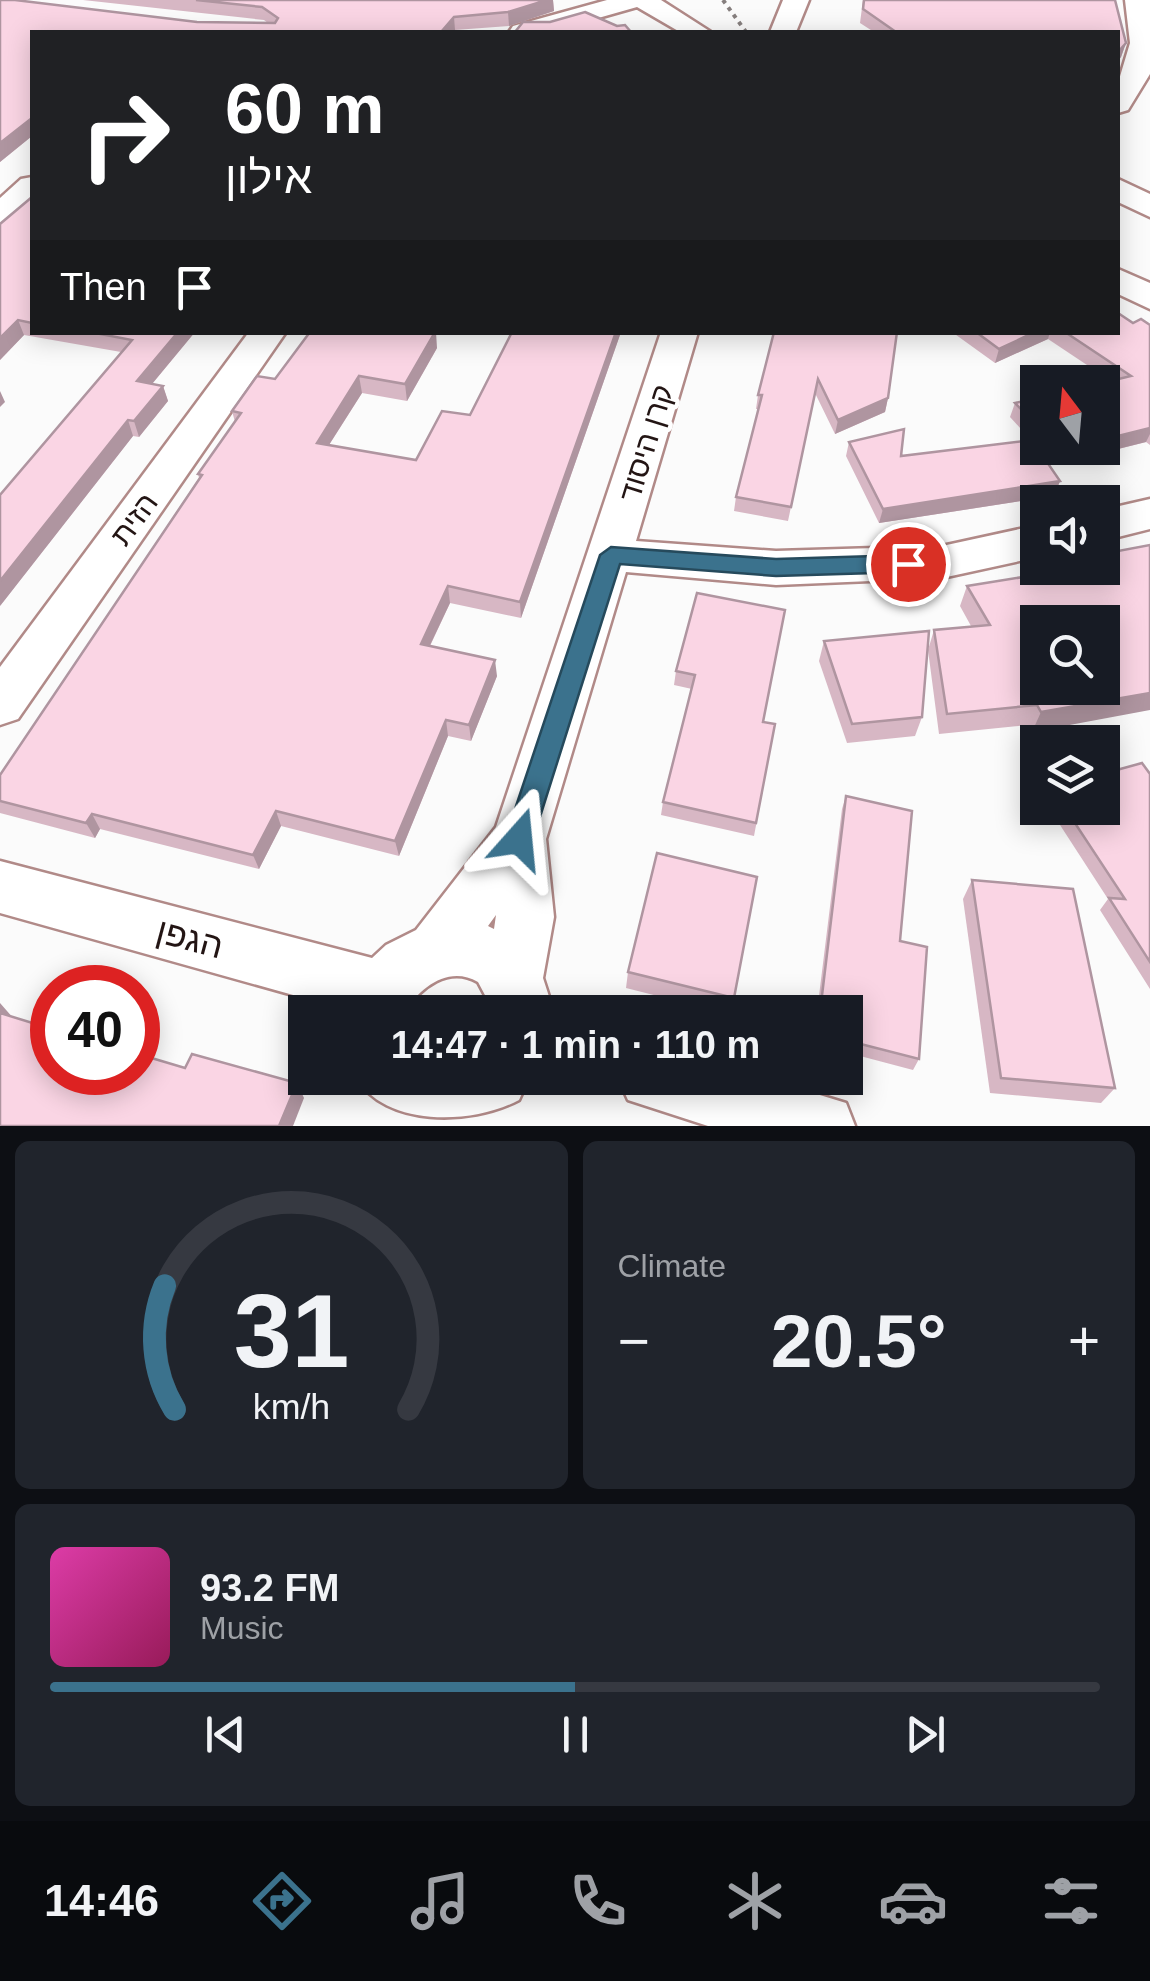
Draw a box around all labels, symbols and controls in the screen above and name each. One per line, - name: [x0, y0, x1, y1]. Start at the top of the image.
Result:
- icon: right: [60, 70, 190, 200]
- text: 60 m: [225, 70, 385, 148]
- text: אילון: [225, 152, 312, 203]
- icon: arrive: [167, 260, 222, 315]
- text: Then: [60, 266, 147, 308]
- north arrow: [1020, 365, 1120, 465]
- map controls: [1020, 365, 1120, 825]
- street label: קרן היסוד: [613, 381, 679, 505]
- button: sound: [1020, 485, 1120, 585]
- street label: הזית: [104, 486, 164, 552]
- pin: [866, 522, 951, 607]
- icon: arrive: [881, 537, 936, 592]
- button: search: [1020, 605, 1120, 705]
- button: layers: [1020, 725, 1120, 825]
- position arrow: [467, 787, 571, 891]
- street label: הגפן: [152, 910, 228, 966]
- speed limit sign: 40: [30, 965, 160, 1095]
- text: 14:47 · 1 min · 110 m: [391, 1024, 760, 1066]
- text: Climate: [618, 1248, 726, 1284]
- text: 31: [233, 1273, 349, 1389]
- text: 20.5°: [771, 1299, 947, 1383]
- text: −: [618, 1310, 650, 1372]
- text: +: [1068, 1310, 1100, 1372]
- text: km/h: [253, 1387, 330, 1427]
- text: 93.2 FM: [200, 1567, 339, 1609]
- text: Music: [200, 1610, 284, 1646]
- icon: previous: [198, 1707, 253, 1762]
- icon: pause: [548, 1707, 603, 1762]
- icon: next: [898, 1707, 953, 1762]
- icon: directions: [247, 1866, 317, 1936]
- icon: music: [405, 1866, 475, 1936]
- icon: phone: [563, 1866, 633, 1936]
- icon: climate: [720, 1866, 790, 1936]
- icon: car: [878, 1866, 948, 1936]
- icon: filters: [1036, 1866, 1106, 1936]
- text: 14:46: [44, 1875, 159, 1926]

